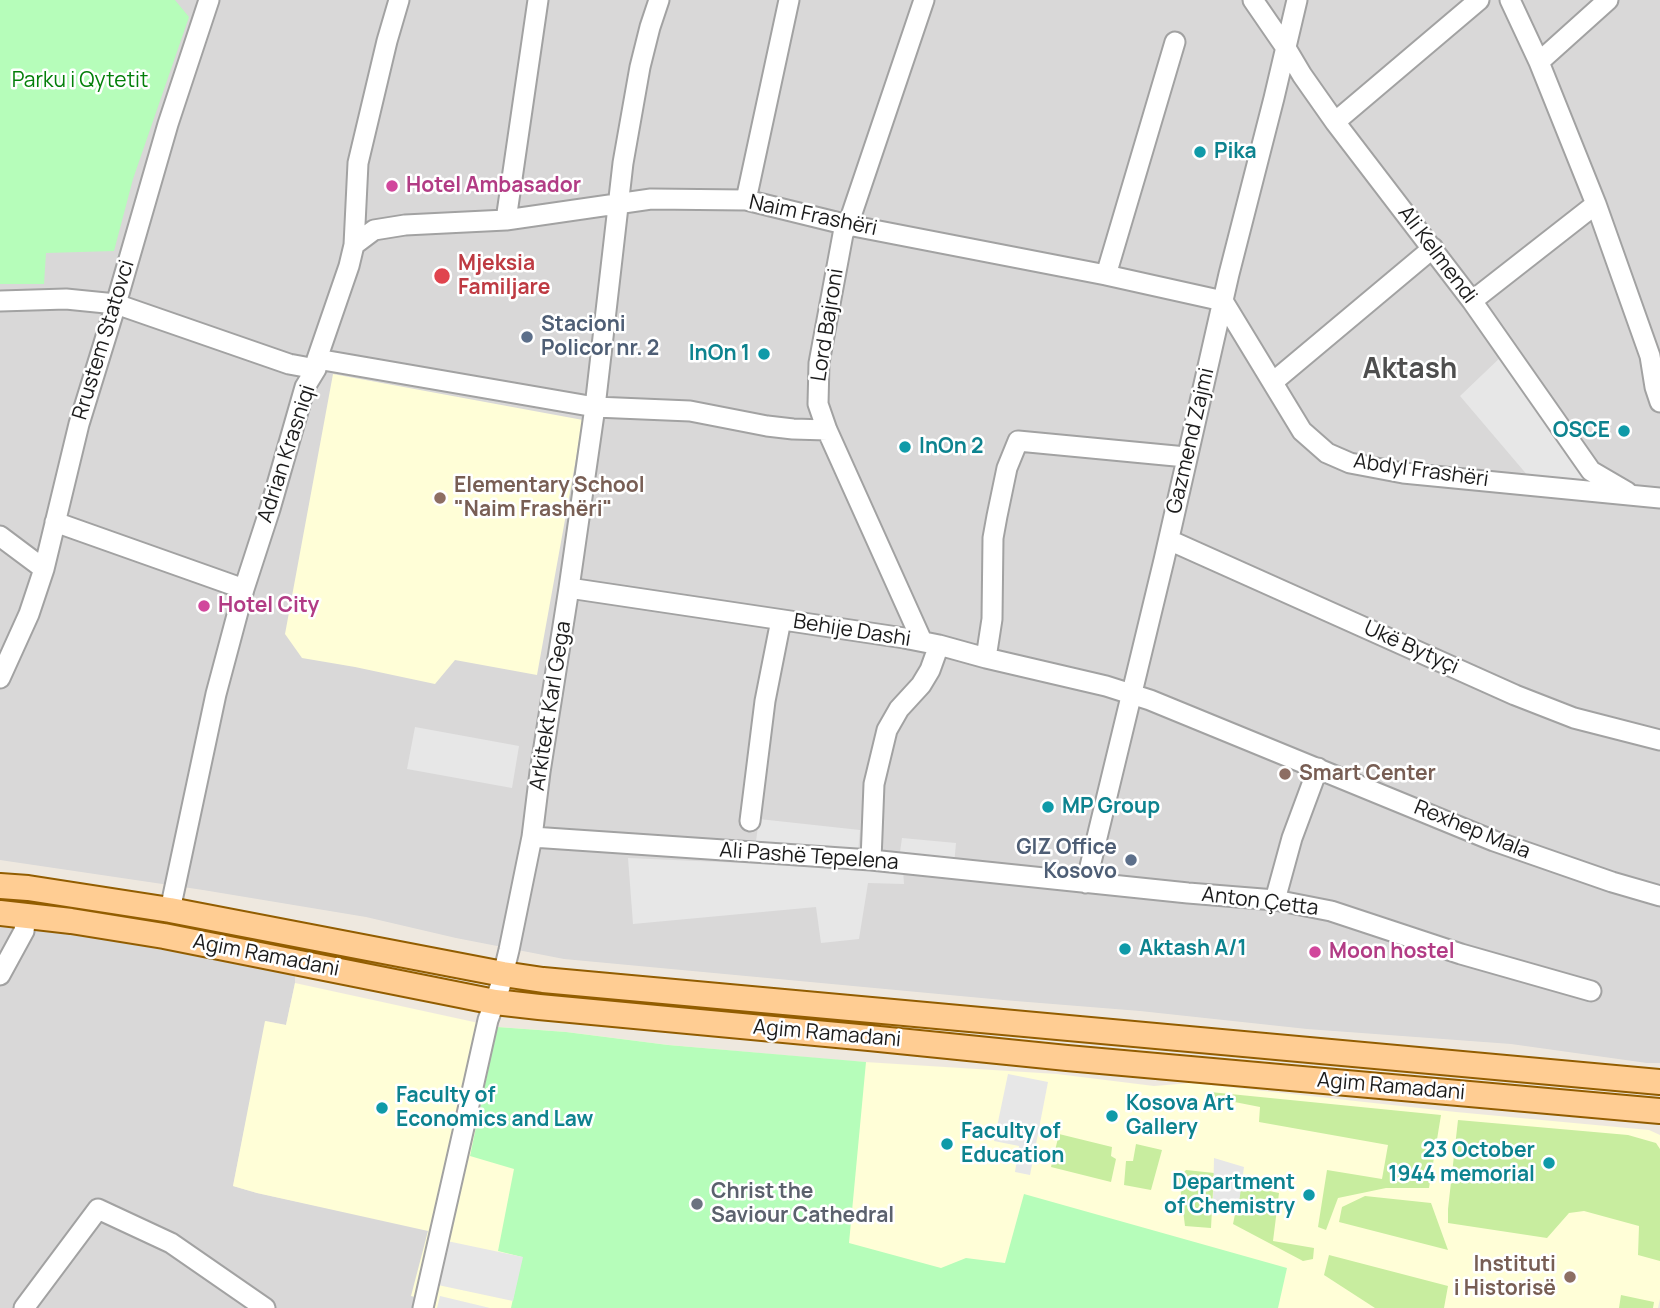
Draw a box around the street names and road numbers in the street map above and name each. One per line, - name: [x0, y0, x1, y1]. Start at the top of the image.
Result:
- street label: Naim Frashëri: [747, 190, 879, 242]
- street label: Ali Kelmendi: [1392, 201, 1482, 309]
- street label: Rrustem Statovci: [68, 257, 140, 423]
- street label: Lord Bajroni: [807, 267, 849, 383]
- street label: Gazmend Zajmi: [1162, 366, 1220, 516]
- street label: Adrian Krasniqi: [253, 382, 321, 526]
- street label: Abdyl Frashëri: [1352, 449, 1490, 493]
- street label: Behije Dashi: [792, 609, 912, 653]
- street label: Ukë Bytyçi: [1360, 616, 1462, 680]
- street label: Arkitekt Karl Gega: [525, 619, 577, 793]
- street label: Rexhep Mala: [1410, 795, 1534, 865]
- street label: Ali Pashë Tepelena: [719, 838, 899, 876]
- street label: Anton Çetta: [1200, 882, 1320, 922]
- street label: Agim Ramadani: [191, 929, 341, 983]
- street label: Agim Ramadani: [752, 1015, 902, 1053]
- street label: Agim Ramadani: [1316, 1068, 1466, 1106]

